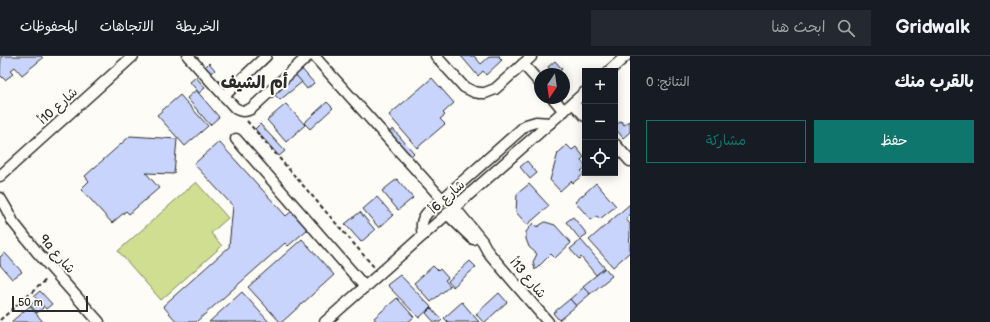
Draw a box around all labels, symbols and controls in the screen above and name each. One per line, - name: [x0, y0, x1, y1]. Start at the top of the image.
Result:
- search box: [591, 10, 871, 46]
- text: Gridwalk: [895, 16, 970, 39]
- icon: search: [835, 17, 857, 39]
- text: المحفوظات: [20, 18, 78, 35]
- text: الاتجاهات: [100, 18, 154, 35]
- text: الخريطة: [176, 18, 219, 35]
- text: ابحث هنا: [771, 18, 825, 37]
- north arrow: [534, 68, 570, 104]
- map controls: [582, 68, 618, 176]
- button: +: [582, 68, 618, 104]
- district label: أم الشيف: [221, 72, 288, 95]
- text: بالقرب منك: [895, 72, 974, 92]
- text: النتائج: 0: [646, 74, 690, 90]
- street label: شارع 10أ: [35, 84, 82, 129]
- button: −: [582, 104, 618, 140]
- button: مشاركة: [646, 120, 806, 163]
- button: حفظ: [814, 120, 974, 163]
- button: locate: [582, 140, 618, 176]
- street label: شارع 6أ: [426, 177, 469, 218]
- street label: 9a شارع: [35, 231, 78, 277]
- street label: شارع 13أ: [506, 255, 550, 302]
- scale bar: [12, 294, 88, 313]
- text: 50 m: [18, 296, 43, 309]

